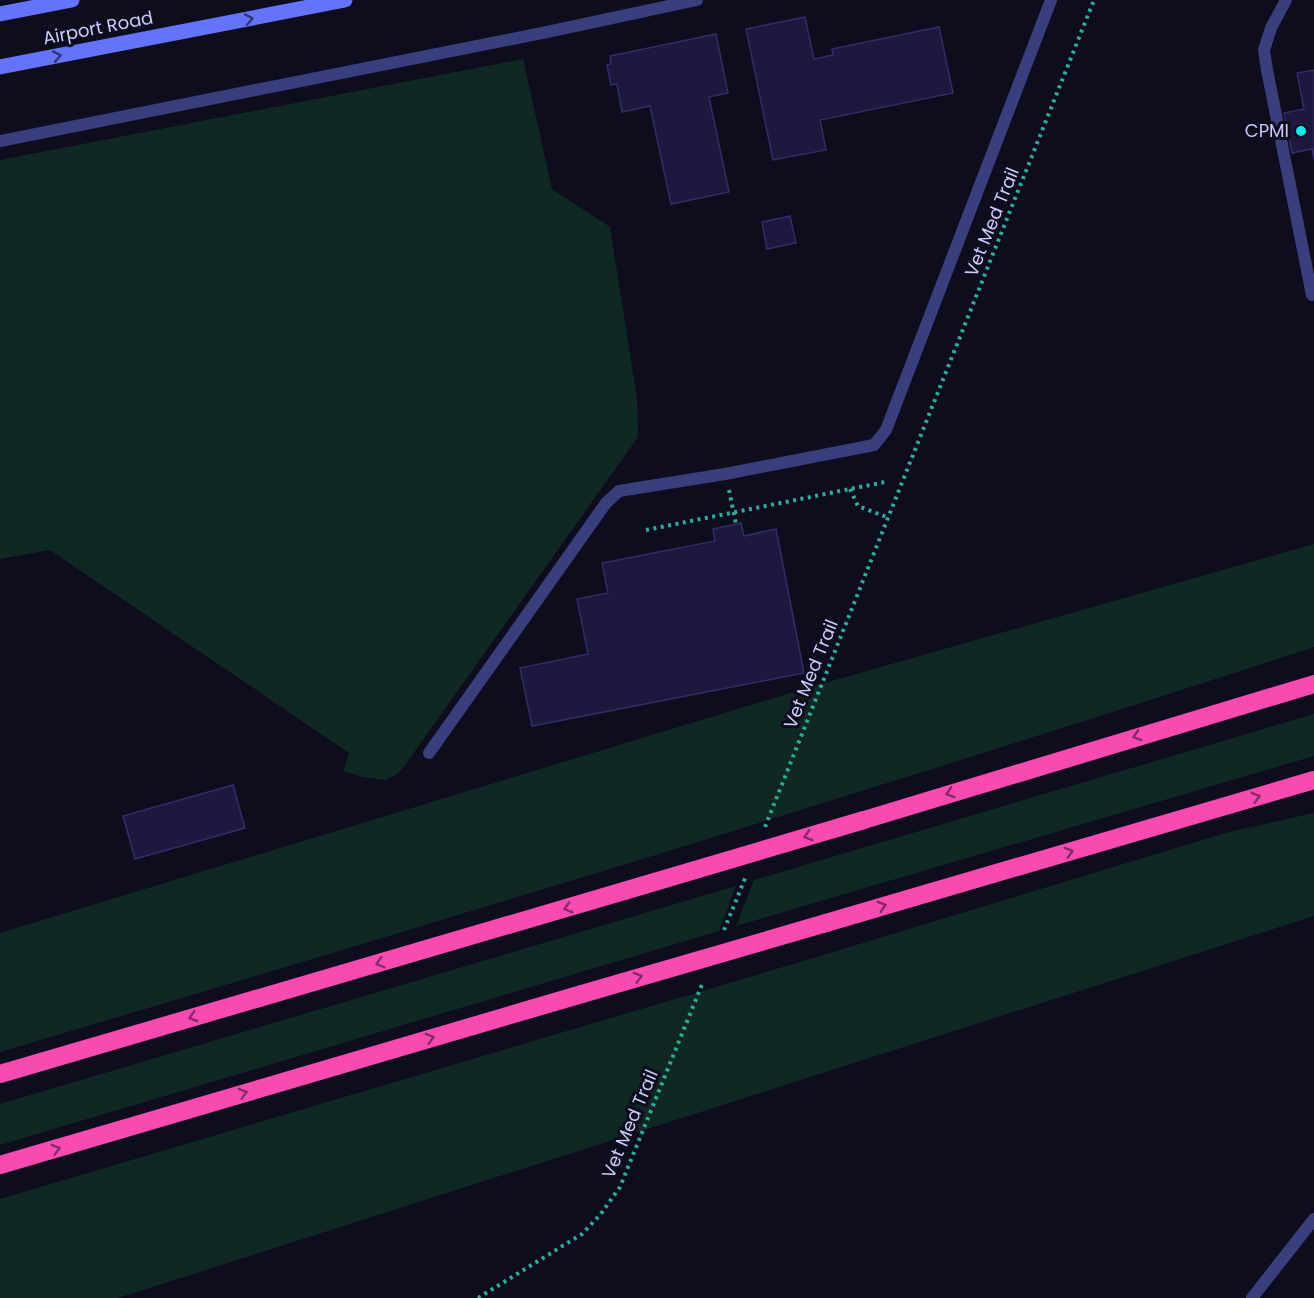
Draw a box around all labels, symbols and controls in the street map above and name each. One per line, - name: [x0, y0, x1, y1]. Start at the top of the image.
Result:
- street label: Airport Road: [41, 5, 155, 50]
- one-way arrow: [244, 13, 254, 26]
- one-way arrow: [52, 50, 62, 63]
- place label: CPMI: [1245, 118, 1289, 143]
- marker: CPMI: [1294, 124, 1308, 138]
- street label: Vet Med Trail: [958, 163, 1025, 280]
- street label: Vet Med Trail: [777, 615, 844, 732]
- one-way arrow: [1132, 729, 1143, 741]
- one-way arrow: [946, 786, 956, 798]
- one-way arrow: [1250, 792, 1261, 804]
- one-way arrow: [803, 829, 814, 841]
- one-way arrow: [1063, 847, 1074, 859]
- one-way arrow: [563, 901, 573, 913]
- one-way arrow: [876, 901, 887, 913]
- one-way arrow: [375, 956, 386, 968]
- one-way arrow: [633, 972, 643, 985]
- one-way arrow: [188, 1010, 199, 1022]
- one-way arrow: [424, 1033, 435, 1045]
- street label: Vet Med Trail: [595, 1066, 664, 1182]
- one-way arrow: [237, 1088, 248, 1100]
- one-way arrow: [51, 1143, 61, 1156]

